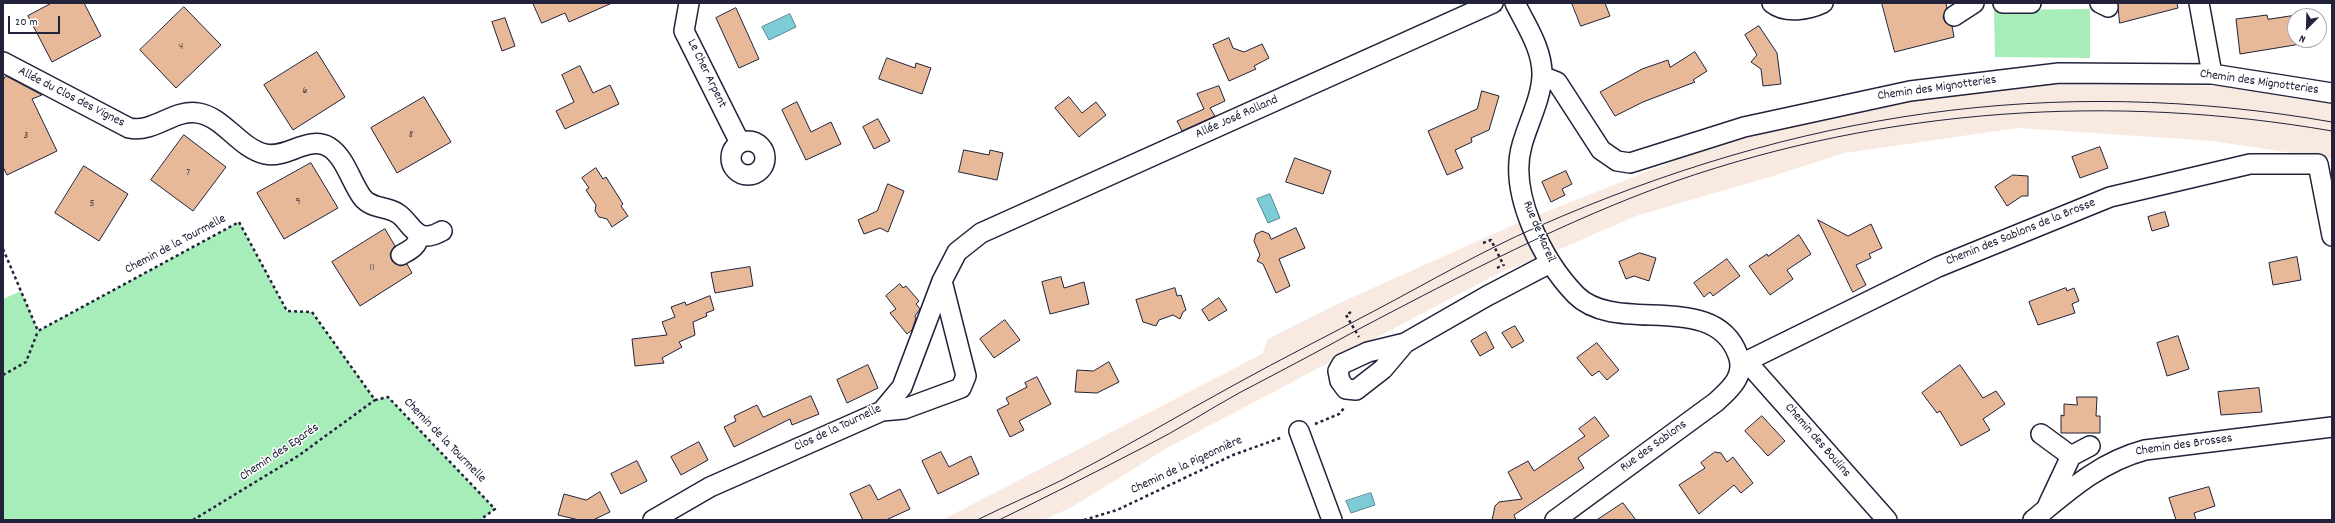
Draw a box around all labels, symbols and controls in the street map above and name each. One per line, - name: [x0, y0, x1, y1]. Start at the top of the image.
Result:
- scale bar: [10, 8, 62, 34]
- north arrow: [2287, 8, 2327, 48]
- text: 20 m: [15, 14, 38, 31]
- text: N: [2297, 30, 2308, 47]
- street label: Le Cher Arpent: [683, 37, 729, 111]
- house number: 4: [179, 40, 183, 54]
- street label: Allée du Clos des Vignes: [15, 64, 127, 132]
- street label: Chemin des Mignotteries: [2199, 67, 2319, 99]
- street label: Chemin des Mignotteries: [1877, 73, 1997, 105]
- house number: 6: [302, 84, 308, 98]
- street label: Allée José Rolland: [1193, 93, 1281, 143]
- house number: 8: [409, 128, 413, 142]
- house number: 3: [24, 129, 28, 143]
- house number: 7: [186, 166, 190, 180]
- house number: 9: [295, 195, 301, 209]
- street label: Chemin des Sablons de la Brosse: [1944, 196, 2098, 270]
- house number: 5: [89, 197, 95, 211]
- street label: Rue de Mareil: [1518, 199, 1558, 265]
- street label: Chemin de la Tourmelle: [123, 212, 229, 278]
- house number: 11: [370, 261, 374, 275]
- street label: Chemin de la Tourmelle: [399, 395, 489, 487]
- street label: Chemin des Boulins: [1781, 401, 1853, 481]
- street label: Clos de la Tournelle: [792, 402, 884, 456]
- street label: Rue des Sablons: [1618, 418, 1690, 476]
- street label: Chemin des Egarés: [237, 421, 323, 485]
- street label: Chemin des Brosses: [2135, 431, 2233, 461]
- street label: Chemin de la Pigeonnière: [1129, 433, 1245, 499]

